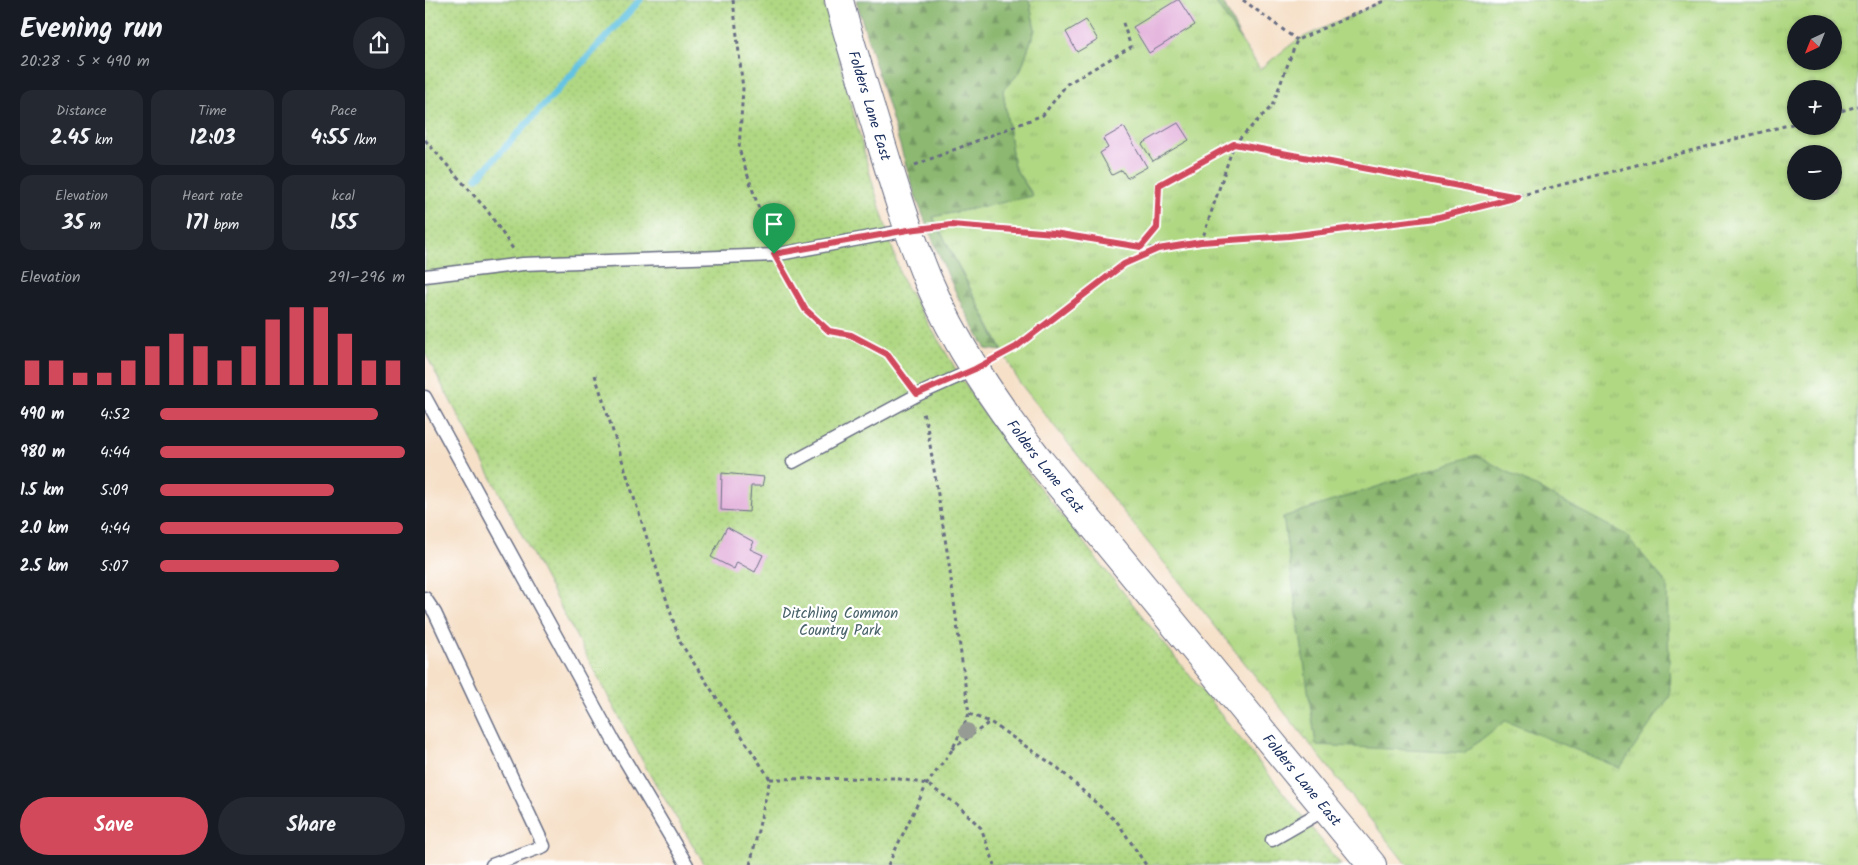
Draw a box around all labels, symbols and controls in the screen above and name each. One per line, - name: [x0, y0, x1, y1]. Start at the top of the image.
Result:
- text: Evening run: [20, 7, 163, 52]
- north arrow: [1787, 15, 1843, 70]
- map controls: [1787, 15, 1842, 200]
- button: share: [353, 17, 405, 69]
- street label: Folders Lane East: [841, 48, 897, 164]
- text: 20:28 · 5 × 490 m: [20, 49, 150, 74]
- button: +: [1787, 80, 1842, 135]
- text: Distance: [56, 100, 107, 122]
- text: Time: [198, 100, 227, 122]
- text: Pace: [330, 100, 357, 122]
- text: 2.45: [50, 122, 89, 155]
- text: 12:03: [189, 122, 236, 155]
- text: 4:55: [310, 122, 348, 155]
- text: km: [89, 129, 113, 151]
- text: /km: [348, 129, 377, 151]
- button: −: [1787, 145, 1842, 200]
- text: Elevation: [55, 185, 108, 207]
- text: Heart rate: [182, 185, 243, 207]
- text: kcal: [332, 185, 355, 207]
- pin: [753, 203, 795, 254]
- text: 35: [62, 207, 84, 240]
- text: 171: [186, 207, 208, 240]
- text: 155: [330, 207, 357, 240]
- icon: arrive: [760, 210, 788, 238]
- text: m: [84, 214, 101, 236]
- text: bpm: [208, 214, 239, 236]
- text: Elevation: [20, 265, 81, 290]
- text: 291–296 m: [328, 265, 405, 290]
- text: 490 m: [20, 402, 64, 427]
- text: 4:52: [100, 402, 131, 427]
- street label: Folders Lane East: [1000, 415, 1090, 519]
- text: 980 m: [20, 440, 65, 465]
- text: 4:44: [100, 440, 130, 465]
- text: 1.5 km: [20, 478, 64, 503]
- text: 5:09: [100, 478, 128, 503]
- text: 2.0 km: [20, 516, 68, 541]
- text: 4:44: [100, 516, 130, 541]
- text: 2.5 km: [20, 554, 68, 579]
- text: 5:07: [100, 554, 128, 579]
- park label: Ditchling Common Country Park: [782, 602, 898, 643]
- street label: Folders Lane East: [1256, 729, 1347, 832]
- button: Save: [20, 797, 208, 855]
- button: Share: [218, 797, 405, 855]

